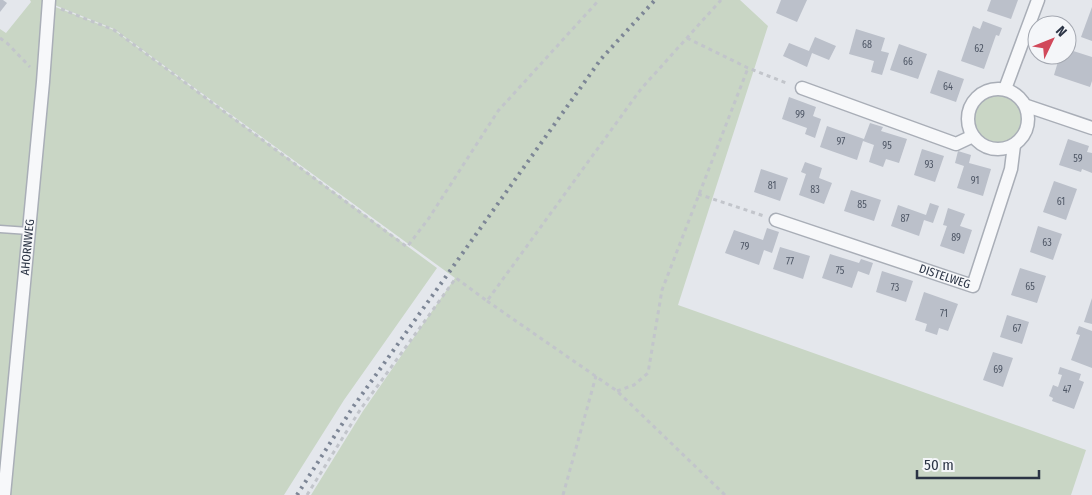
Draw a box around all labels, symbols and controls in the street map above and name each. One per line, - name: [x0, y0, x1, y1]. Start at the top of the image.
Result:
- north arrow: [1027, 15, 1077, 65]
- text: N: [1052, 23, 1070, 40]
- house number: 68: [862, 39, 872, 51]
- house number: 62: [974, 43, 984, 55]
- house number: 66: [903, 56, 913, 68]
- house number: 64: [943, 81, 953, 93]
- house number: 99: [795, 109, 805, 121]
- house number: 97: [837, 136, 845, 148]
- house number: 95: [882, 140, 892, 152]
- house number: 59: [1073, 153, 1083, 165]
- house number: 93: [924, 159, 934, 171]
- house number: 91: [971, 175, 979, 187]
- house number: 81: [768, 180, 776, 192]
- house number: 83: [810, 184, 820, 196]
- house number: 61: [1057, 196, 1065, 208]
- house number: 85: [857, 199, 867, 211]
- house number: 87: [901, 213, 909, 225]
- street label: AHORNWEG: [18, 218, 37, 276]
- house number: 89: [951, 232, 961, 244]
- house number: 63: [1042, 237, 1052, 249]
- house number: 79: [741, 241, 750, 253]
- house number: 77: [786, 256, 794, 268]
- street label: DISTELWEG: [917, 261, 972, 292]
- house number: 75: [836, 265, 845, 277]
- house number: 65: [1025, 281, 1035, 293]
- house number: 73: [891, 282, 900, 294]
- house number: 71: [940, 308, 948, 320]
- house number: 67: [1013, 323, 1021, 335]
- house number: 69: [993, 364, 1003, 376]
- house number: 47: [1063, 384, 1071, 396]
- scale bar: [917, 448, 1040, 480]
- text: 50 m: [924, 456, 954, 474]

